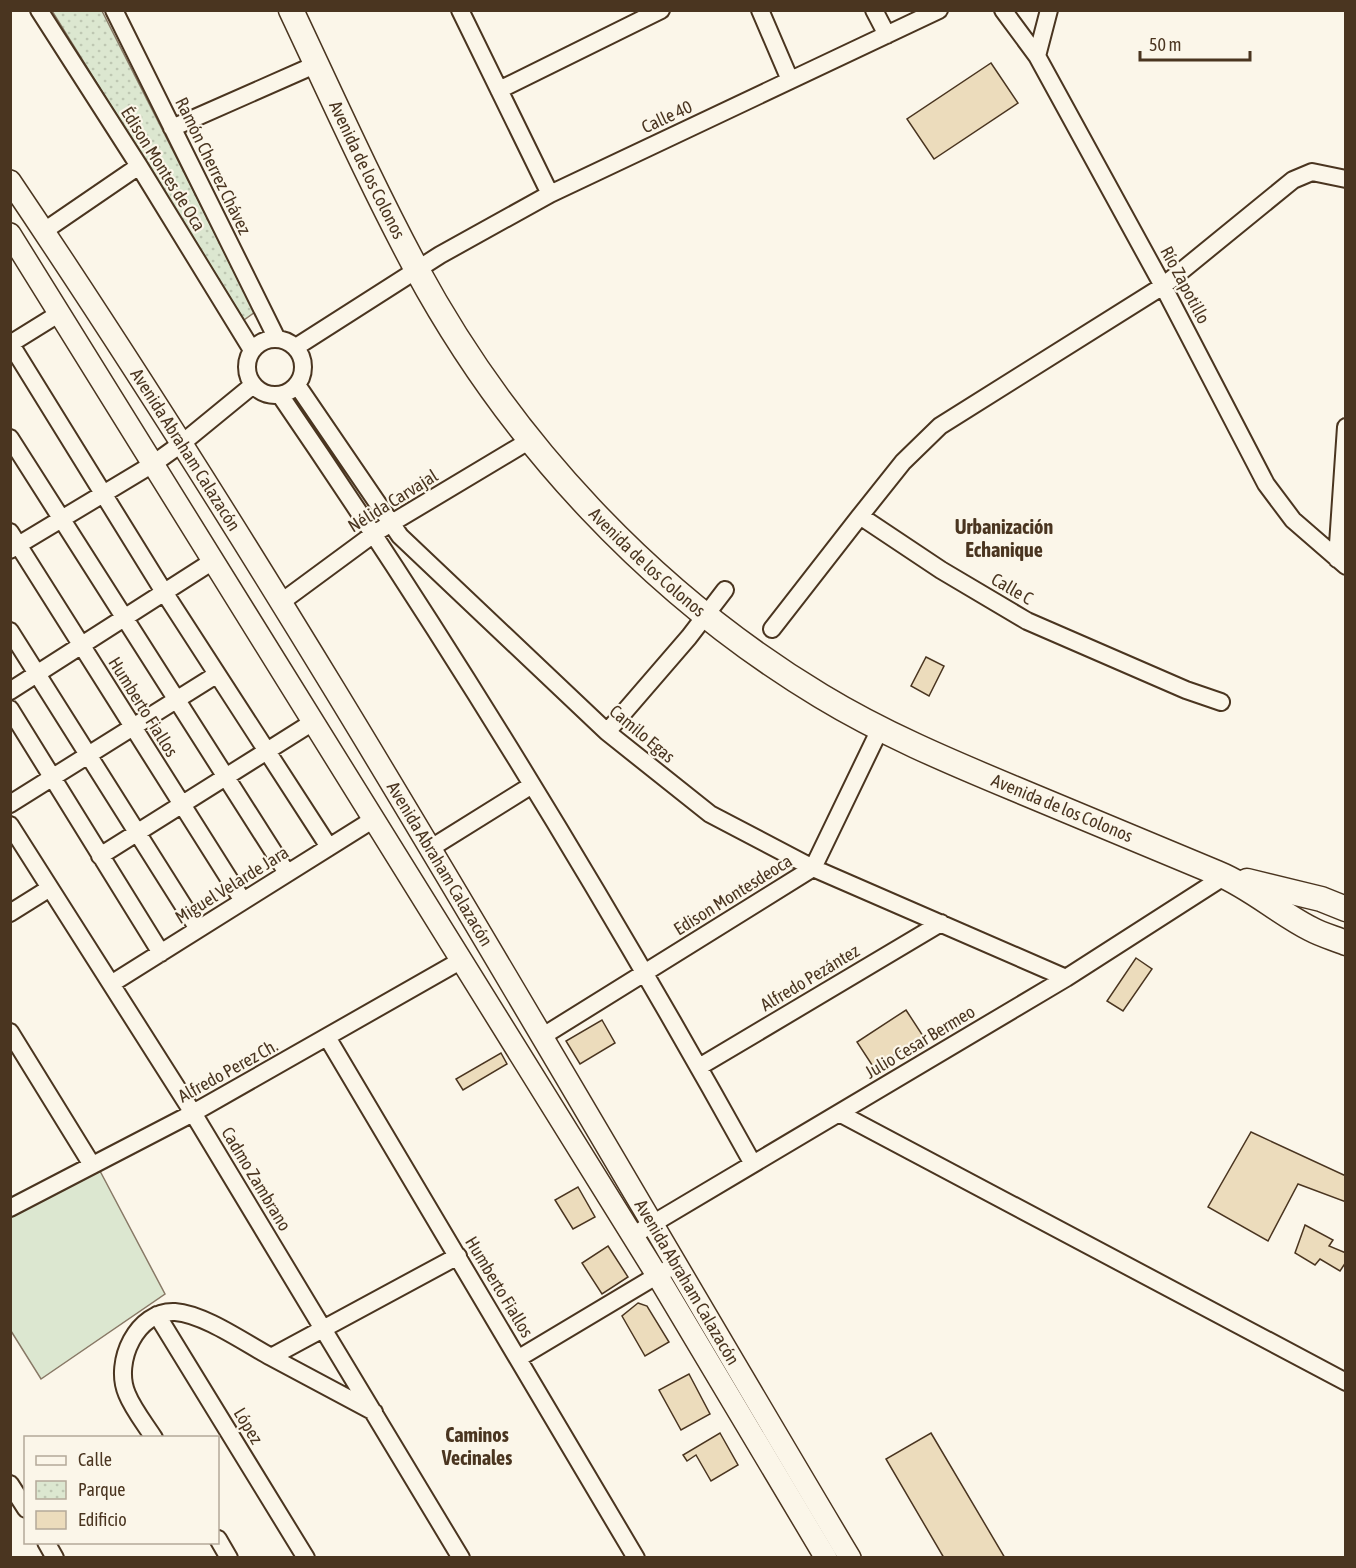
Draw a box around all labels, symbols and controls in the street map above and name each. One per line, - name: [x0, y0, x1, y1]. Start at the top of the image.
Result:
- scale bar: [1140, 24, 1250, 62]
- text: 50 m: [1149, 34, 1181, 55]
- street label: Ramón Cherrez Chávez: [171, 94, 256, 238]
- street label: Calle 40: [638, 96, 695, 137]
- street label: Avenida de los Colonos: [325, 97, 410, 242]
- street label: Édison Montes de Oca: [117, 103, 210, 235]
- street label: Río Zapotillo: [1156, 242, 1215, 327]
- street label: Avenida Abraham Calazacón: [126, 365, 245, 535]
- street label: Nélida Carvajal: [344, 465, 442, 536]
- street label: Avenida de los Colonos: [585, 503, 710, 621]
- district label: Urbanización Echanique: [955, 515, 1053, 561]
- street label: Calle C: [988, 568, 1037, 609]
- street label: Humberto Fiallos: [104, 653, 182, 761]
- street label: Camilo Egas: [605, 700, 679, 767]
- street label: Avenida de los Colonos: [989, 769, 1136, 846]
- street label: Avenida Abraham Calazacón: [383, 778, 497, 950]
- street label: Miguel Velarde Jara: [171, 841, 292, 928]
- street label: Edison Montesdeoca: [670, 850, 796, 939]
- street label: Alfredo Pezántez: [757, 940, 863, 1015]
- street label: Julio Cesar Bermeo: [861, 1000, 979, 1083]
- street label: Alfredo Perez Ch.: [174, 1035, 281, 1107]
- street label: Cadmo Zambrano: [217, 1123, 296, 1234]
- street label: Avenida Abraham Calazacón: [631, 1196, 744, 1369]
- street label: Humberto Fiallos: [461, 1233, 538, 1341]
- street label: López: [229, 1404, 268, 1448]
- district label: Caminos Vecinales: [441, 1423, 512, 1469]
- legend: [24, 1436, 219, 1544]
- text: Calle: [78, 1449, 112, 1470]
- text: Parque: [78, 1479, 126, 1500]
- text: Edificio: [78, 1509, 127, 1530]

